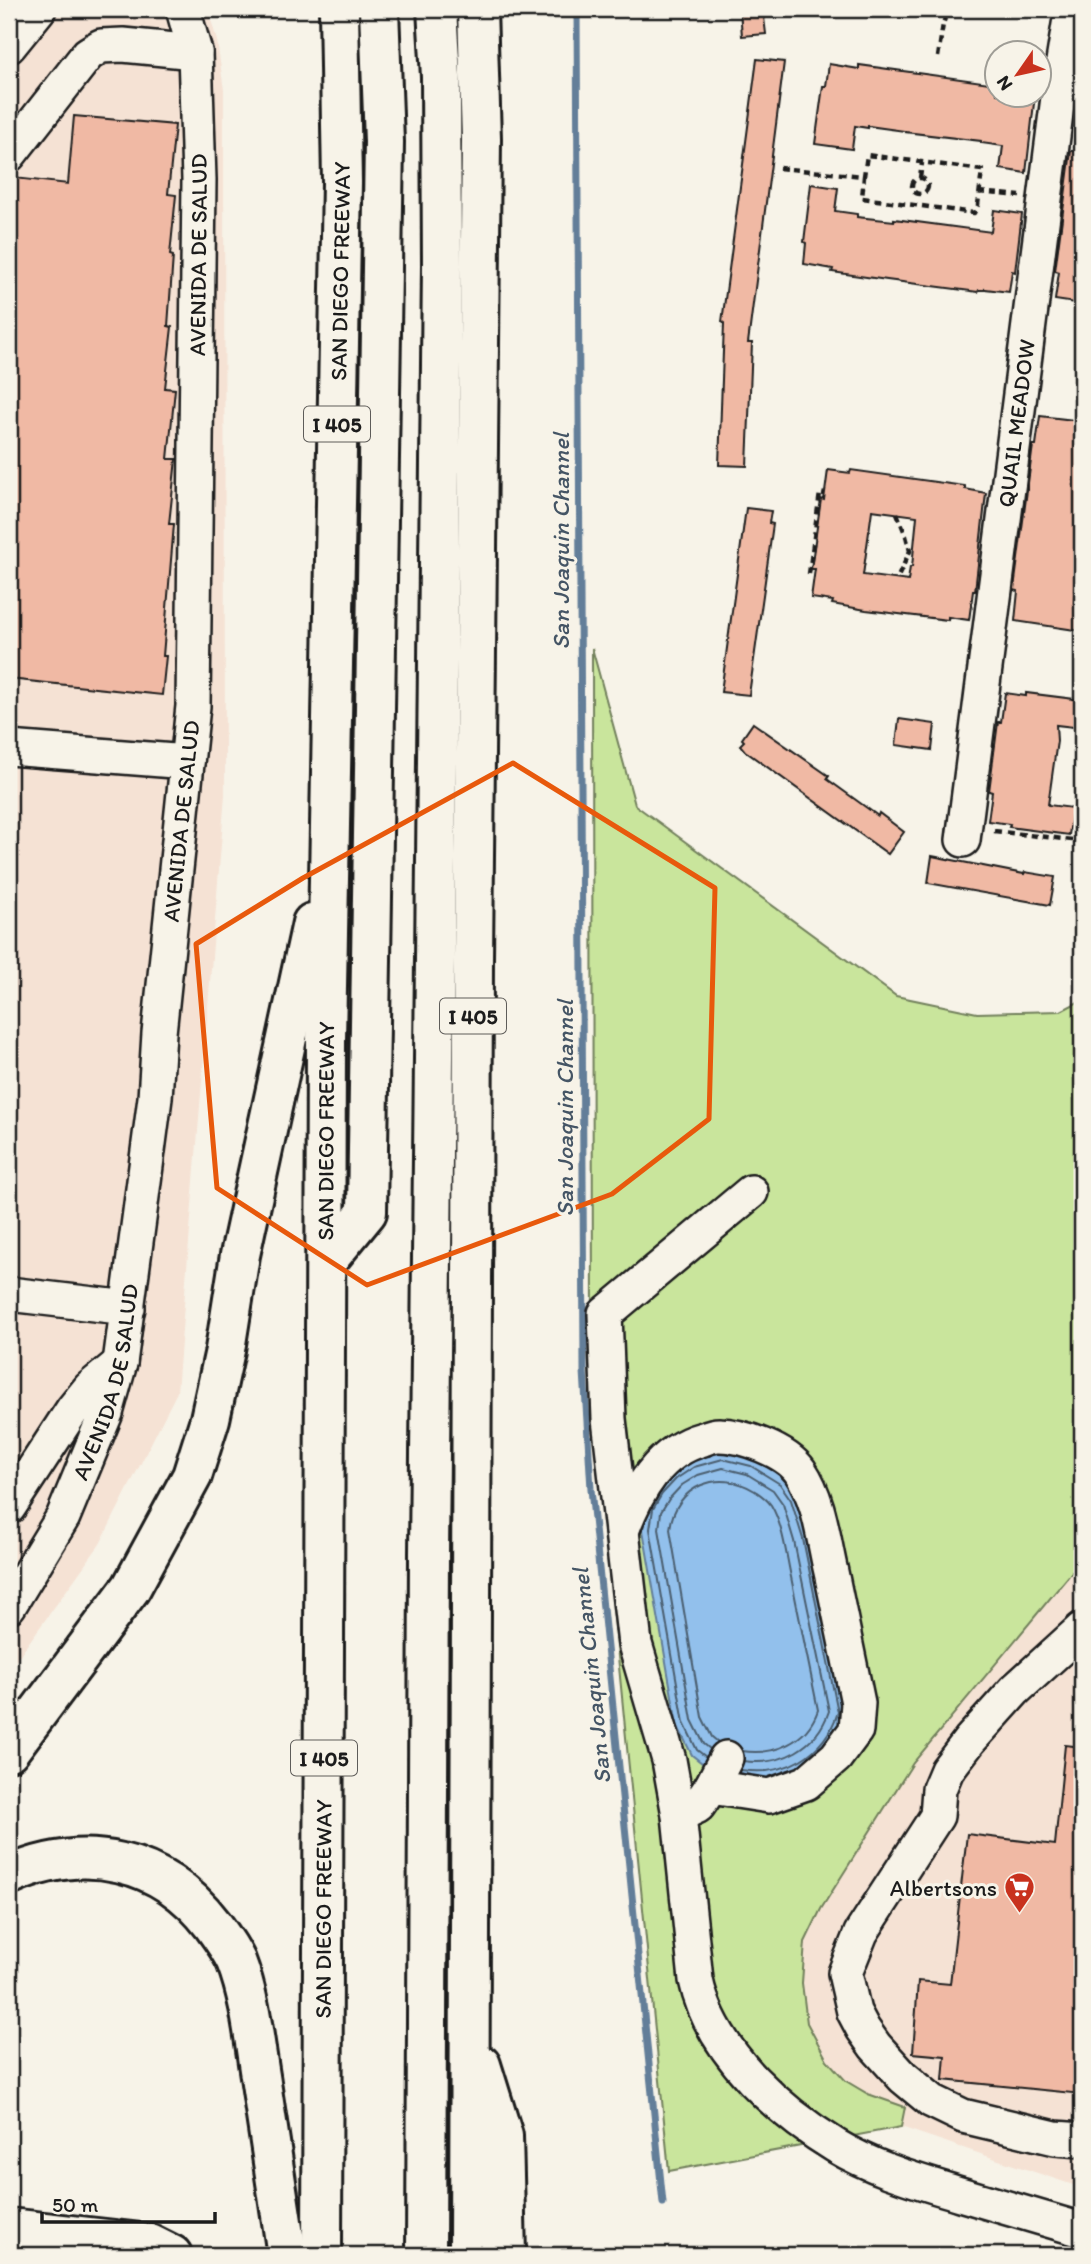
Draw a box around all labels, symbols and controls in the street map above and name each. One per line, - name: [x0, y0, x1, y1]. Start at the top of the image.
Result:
- north arrow: [982, 38, 1052, 108]
- text: N: [991, 71, 1017, 95]
- street label: AVENIDA DE SALUD: [183, 153, 213, 356]
- street label: SAN DIEGO FREEWAY: [324, 161, 356, 381]
- street label: QUAIL MEADOW: [992, 337, 1041, 509]
- road number: I 405: [304, 406, 370, 442]
- water label: San Joaquin Channel: [546, 430, 575, 649]
- street label: AVENIDA DE SALUD: [157, 719, 205, 923]
- water label: San Joaquin Channel: [550, 997, 579, 1216]
- road number: I 405: [440, 998, 506, 1034]
- street label: SAN DIEGO FREEWAY: [311, 1021, 340, 1241]
- street label: AVENIDA DE SALUD: [66, 1282, 144, 1484]
- water label: San Joaquin Channel: [565, 1564, 617, 1785]
- road number: I 405: [291, 1740, 357, 1776]
- street label: SAN DIEGO FREEWAY: [309, 1799, 337, 2019]
- supermarket icon: Albertsons: [1003, 1871, 1037, 1915]
- place label: Albertsons: [890, 1874, 997, 1902]
- scale bar: [42, 2180, 215, 2224]
- text: 50 m: [52, 2192, 99, 2217]

